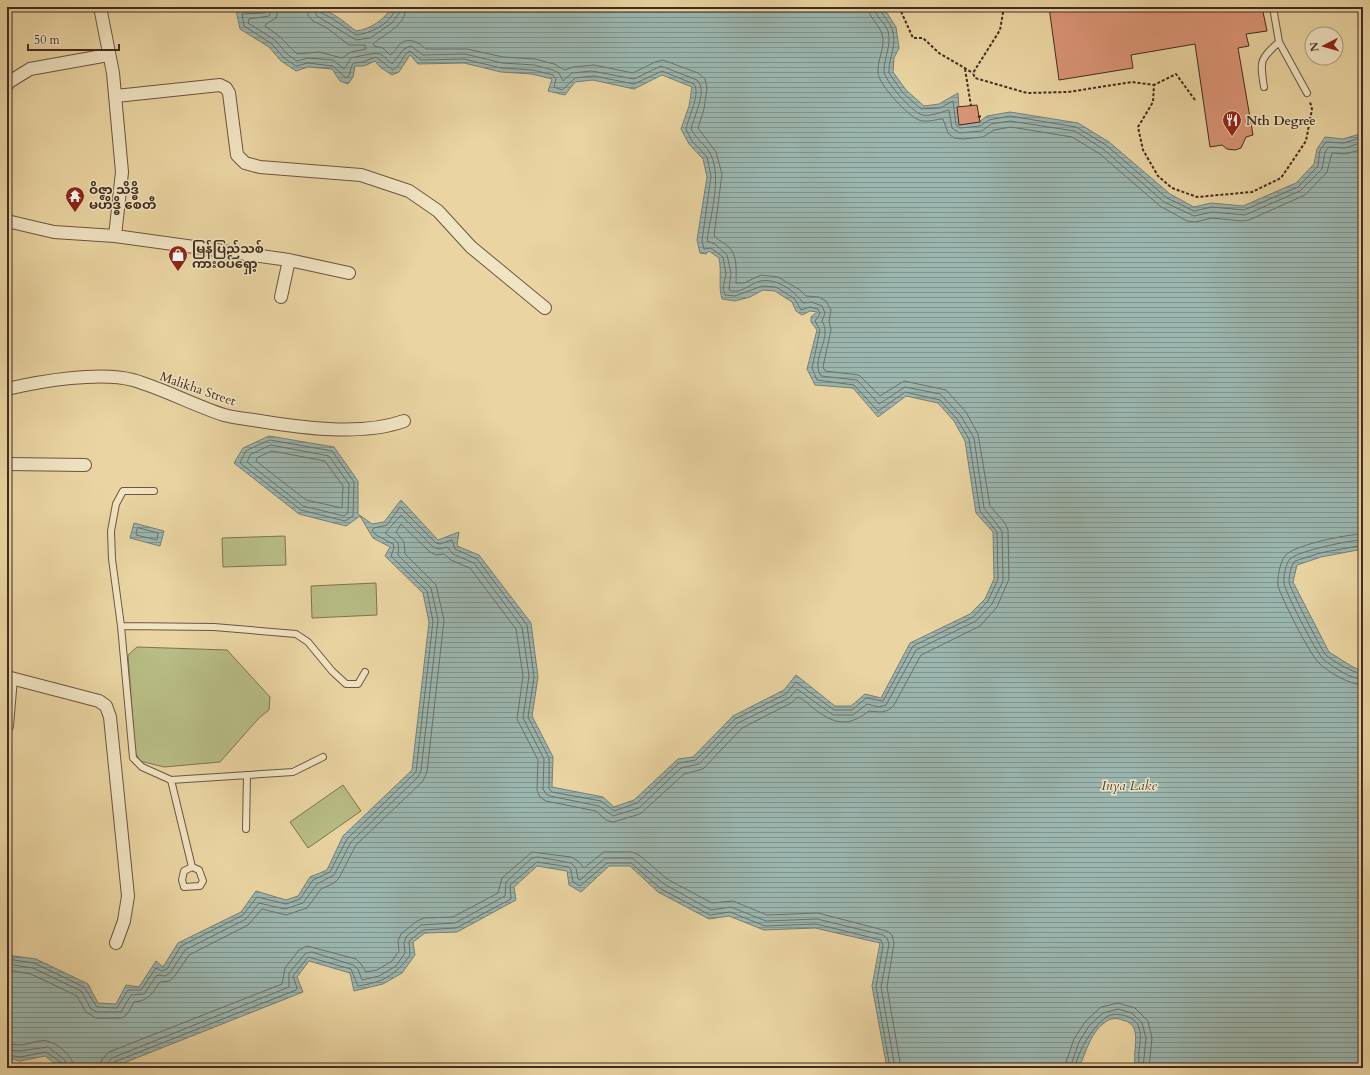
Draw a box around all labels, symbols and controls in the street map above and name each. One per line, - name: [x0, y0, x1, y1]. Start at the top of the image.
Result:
- scale bar: [28, 26, 119, 52]
- north arrow: [1304, 26, 1344, 66]
- text: 50 m: [34, 32, 61, 48]
- text: N: [1307, 41, 1323, 53]
- restaurant icon: Nth Degree: [1221, 109, 1243, 137]
- place label: Nth Degree: [1246, 112, 1316, 130]
- place label: ဝိဇ္ဇာ သိဒ္ဓိ မဟိဒ္ဓိ စေတီ: [89, 181, 156, 215]
- temple icon: ဝိဇ္ဇာ သိဒ္ဓိ မဟိဒ္ဓိ စေတီ: [64, 185, 86, 213]
- place label: မြန်ပြည်သစ် ကားဝပ်ရှော့: [192, 239, 264, 275]
- shop icon: မြန်ပြည်သစ် ကားဝပ်ရှော့: [167, 244, 189, 272]
- street label: Malikha Street: [157, 368, 238, 410]
- water label: Inya Lake: [1101, 776, 1157, 795]

